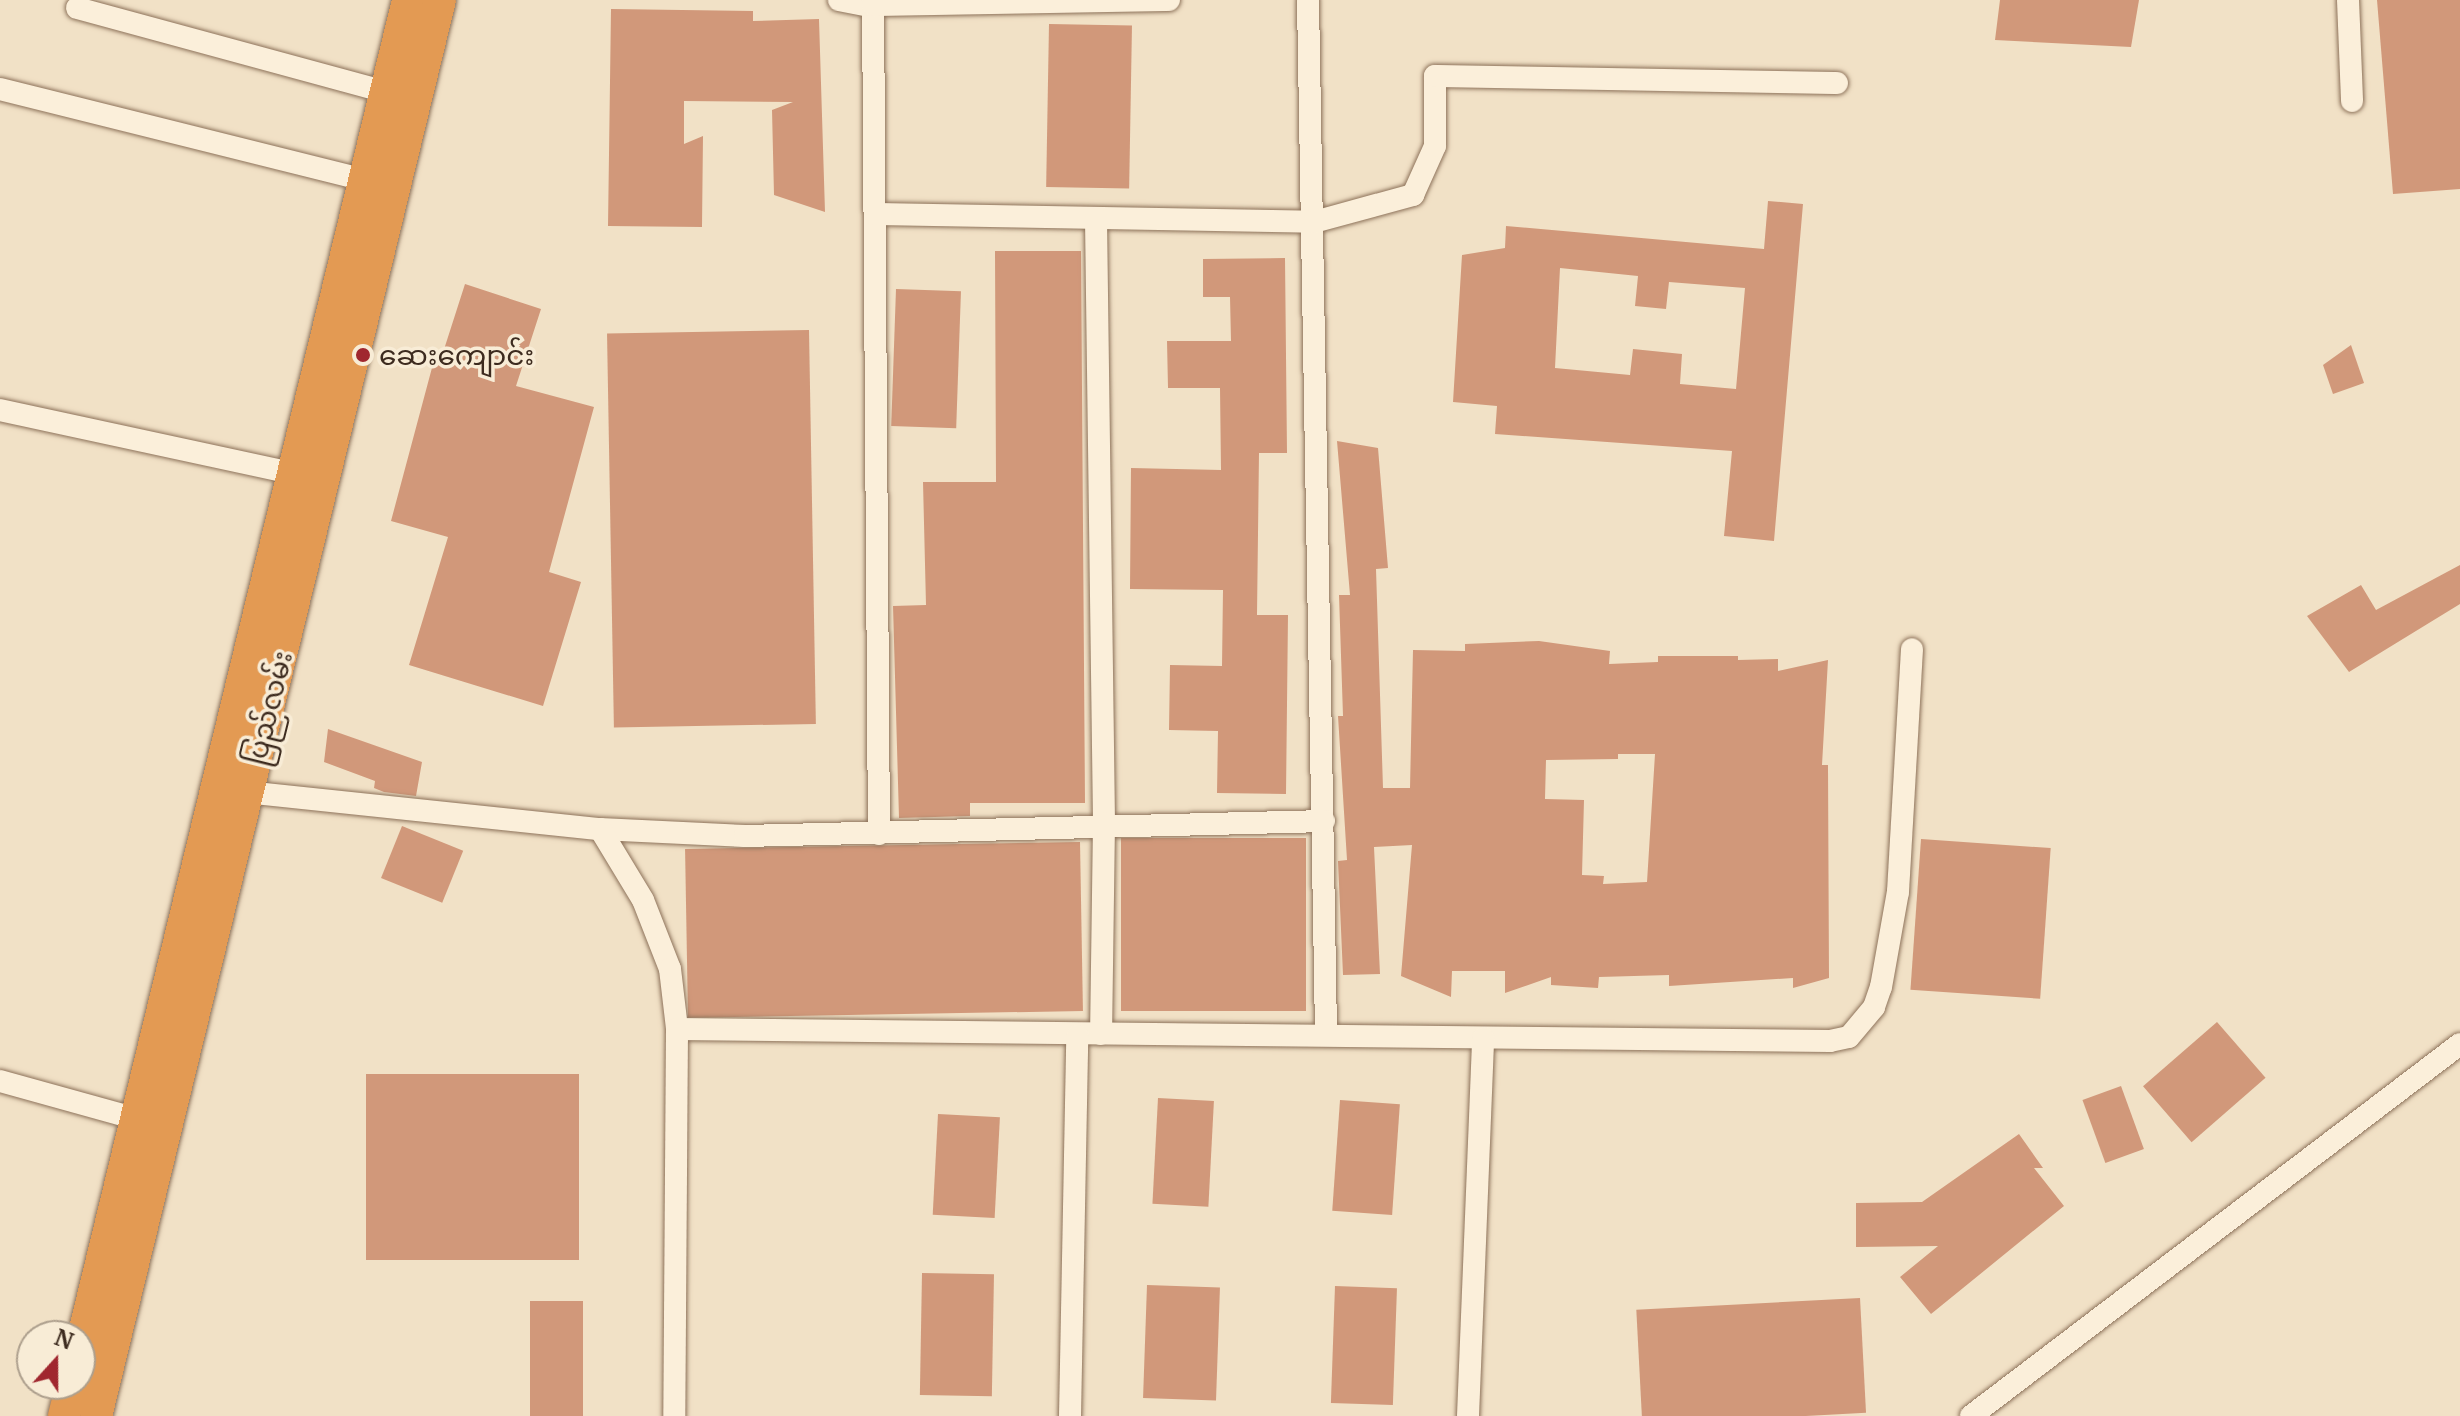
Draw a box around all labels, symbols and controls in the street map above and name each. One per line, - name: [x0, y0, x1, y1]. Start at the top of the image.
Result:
- place label: ဆေးကျောင်း: [379, 338, 534, 372]
- marker: ဆေးကျောင်း: [354, 346, 372, 364]
- street label: ပြည်လမ်း: [239, 647, 299, 769]
- north arrow: [16, 1320, 96, 1400]
- text: N: [51, 1323, 77, 1356]

